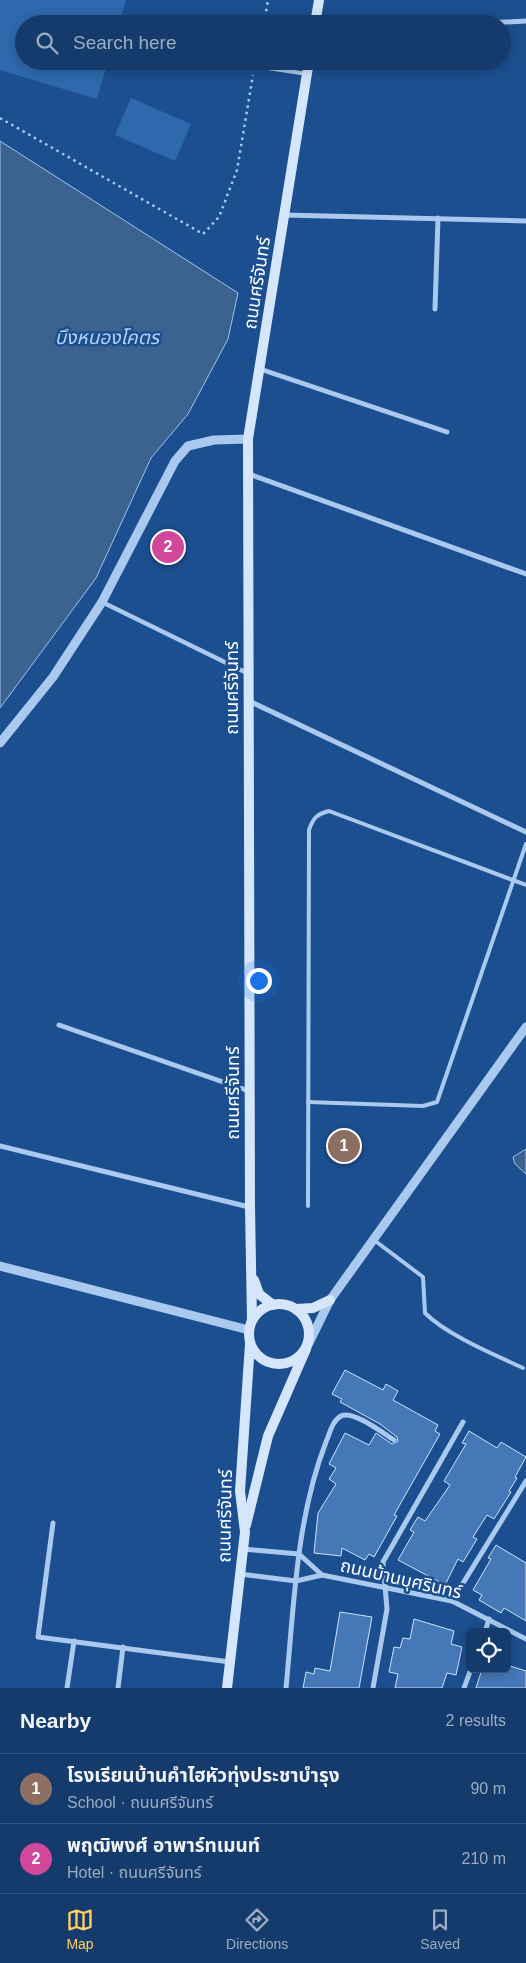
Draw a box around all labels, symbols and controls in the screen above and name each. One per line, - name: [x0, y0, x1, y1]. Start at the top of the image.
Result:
- search box: [15, 15, 511, 70]
- icon: search: [33, 29, 61, 57]
- text: Search here: [73, 32, 177, 53]
- street label: ถนนศรีจันทร์: [240, 234, 274, 331]
- water label: บึงหนองโคตร: [55, 327, 161, 348]
- pin: 2: [152, 528, 184, 566]
- street label: ถนนศรีจันทร์: [222, 640, 242, 735]
- your location: [246, 968, 272, 994]
- street label: ถนนศรีจันทร์: [223, 1045, 243, 1140]
- pin: 1: [328, 1127, 360, 1165]
- street label: ถนนศรีจันทร์: [214, 1468, 236, 1563]
- street label: ถนนบ้านบุศรินทร์: [338, 1555, 464, 1604]
- map controls: [466, 1628, 511, 1673]
- button: locate: [466, 1628, 511, 1673]
- text: Nearby: [20, 1709, 91, 1732]
- text: 2 results: [446, 1712, 506, 1729]
- text: โรงเรียนบ้านคำไฮหัวทุ่งประชาบำรุง: [67, 1765, 340, 1786]
- text: 1: [32, 1780, 40, 1797]
- text: 90 m: [470, 1780, 506, 1797]
- text: School · ถนนศรีจันทร์: [67, 1794, 213, 1811]
- text: พฤฒิพงศ์ อาพาร์ทเมนท์: [67, 1835, 260, 1856]
- text: 2: [32, 1850, 40, 1867]
- text: 210 m: [462, 1850, 506, 1867]
- text: Hotel · ถนนศรีจันทร์: [67, 1864, 202, 1881]
- tab: Map: [66, 1906, 94, 1952]
- tab: Directions: [226, 1906, 288, 1952]
- tab: Saved: [420, 1906, 460, 1952]

